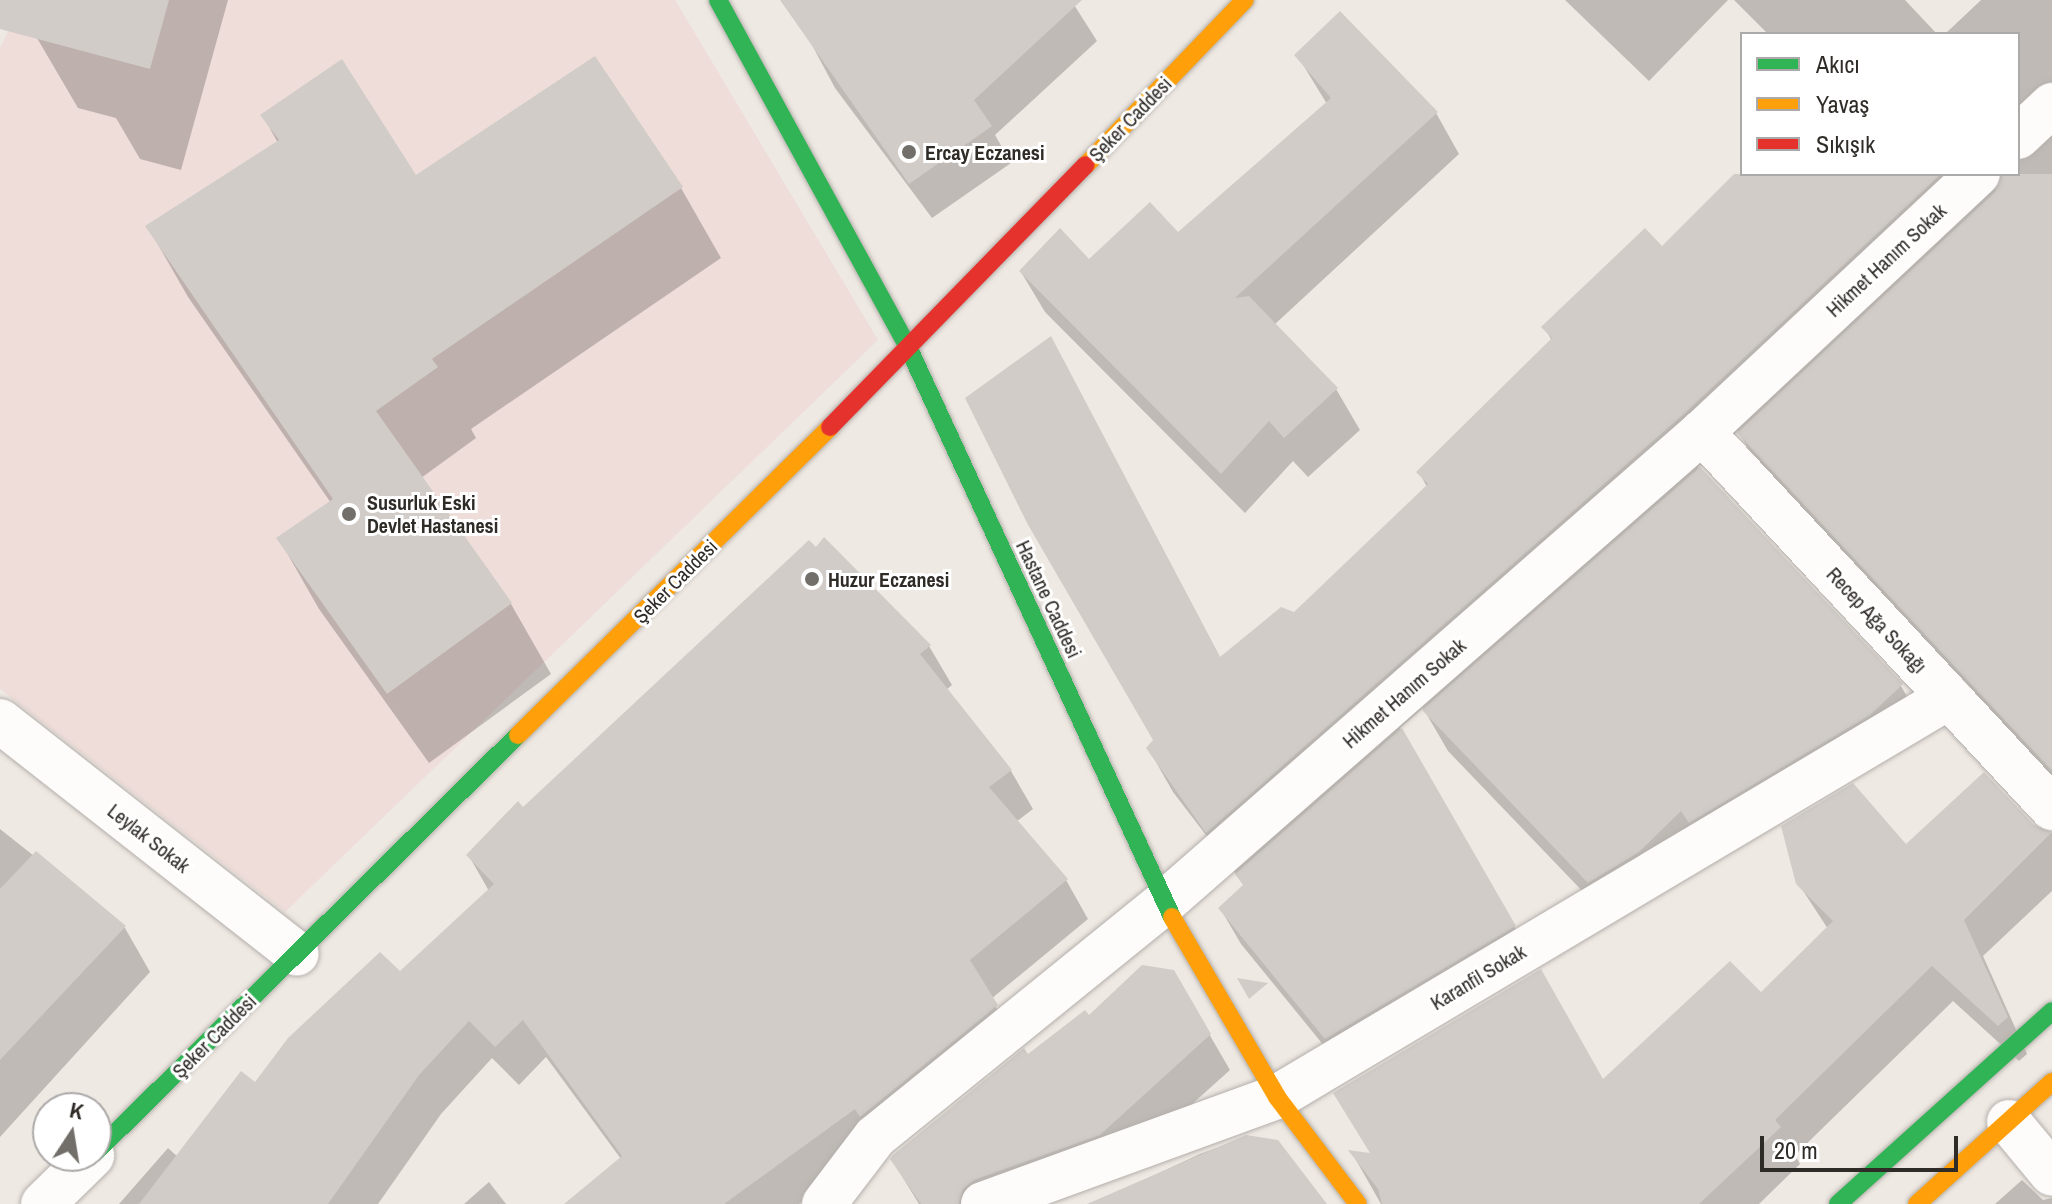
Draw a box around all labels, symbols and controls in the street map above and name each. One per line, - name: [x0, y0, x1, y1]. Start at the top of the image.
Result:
- legend: [1740, 32, 2020, 176]
- text: Akıcı: [1816, 48, 1860, 80]
- street label: Şeker Caddesi: [1084, 72, 1176, 166]
- text: Yavaş: [1816, 88, 1869, 120]
- text: Sıkışık: [1816, 128, 1875, 160]
- place label: Ercay Eczanesi: [925, 140, 1044, 164]
- marker: Ercay Eczanesi: [900, 143, 918, 161]
- street label: Hikmet Hanım Sokak: [1821, 198, 1951, 322]
- place label: Susurluk Eski Devlet Hastanesi: [367, 490, 498, 537]
- marker: Susurluk Eski Devlet Hastanesi: [338, 503, 360, 525]
- street label: Şeker Caddesi: [628, 534, 722, 628]
- street label: Hastane Caddesi: [1011, 537, 1087, 661]
- street label: Recep Ağa Sokağı: [1822, 562, 1932, 678]
- place label: Huzur Eczanesi: [828, 567, 949, 591]
- marker: Huzur Eczanesi: [803, 570, 821, 588]
- street label: Hikmet Hanım Sokak: [1338, 633, 1470, 753]
- street label: Leylak Sokak: [103, 799, 195, 877]
- street label: Karanfil Sokak: [1426, 939, 1530, 1015]
- street label: Şeker Caddesi: [167, 989, 261, 1083]
- north arrow: [32, 1092, 112, 1172]
- text: K: [67, 1094, 86, 1127]
- scale bar: [1764, 1120, 1962, 1170]
- text: 20 m: [1774, 1134, 1818, 1166]

